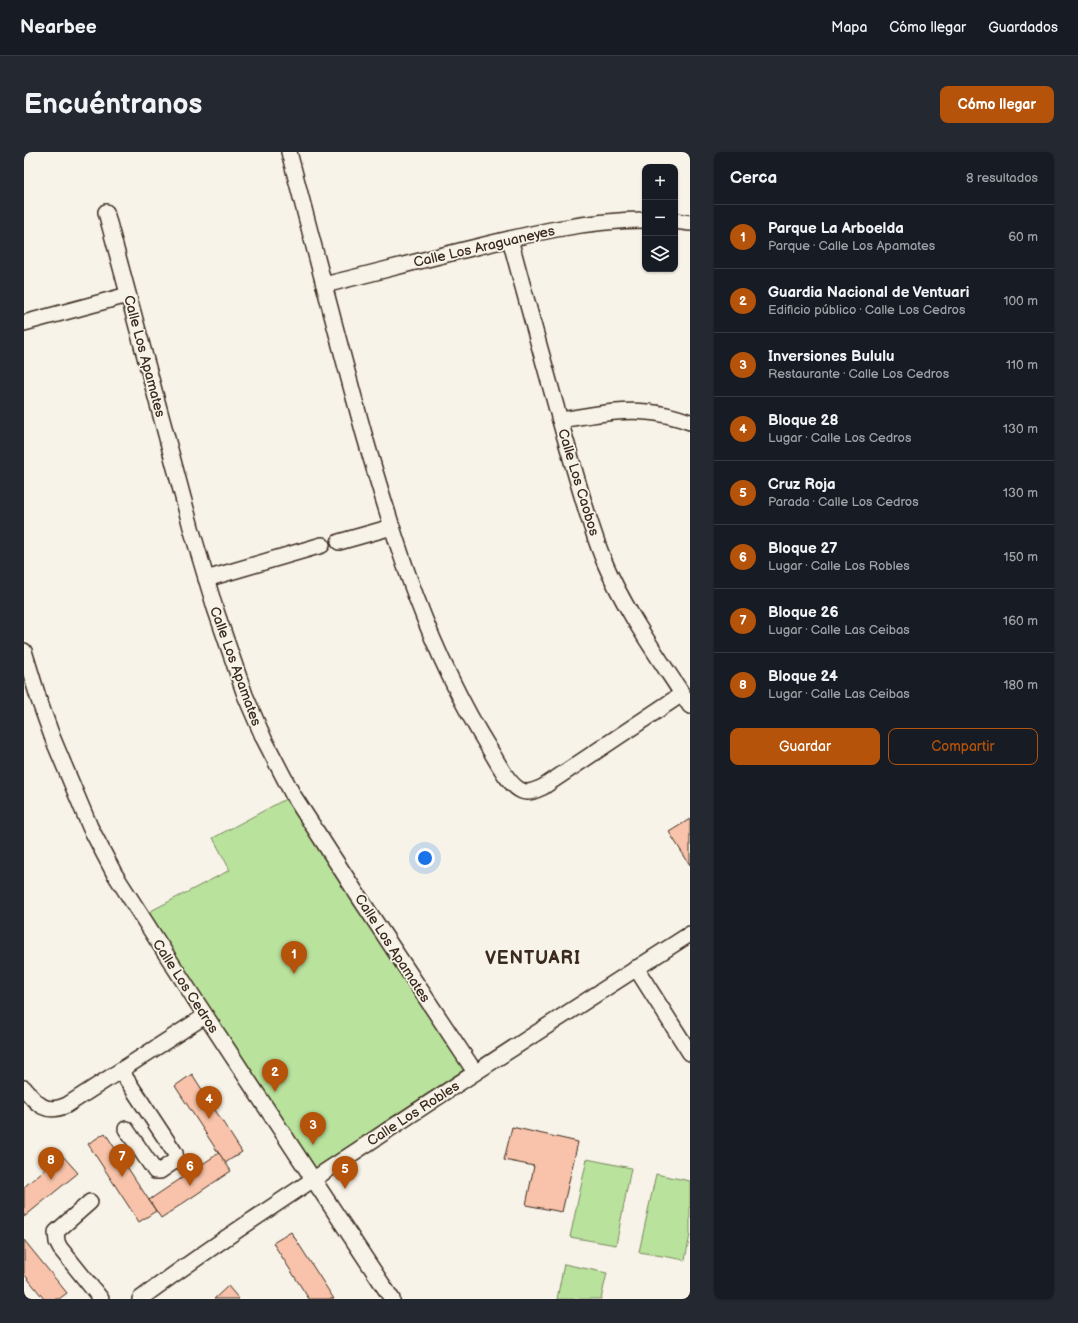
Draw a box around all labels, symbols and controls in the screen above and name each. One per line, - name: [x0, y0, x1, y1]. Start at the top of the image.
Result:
- text: Nearbee: [20, 16, 97, 39]
- text: Mapa: [831, 19, 867, 36]
- text: Cómo llegar: [889, 19, 966, 36]
- text: Guardados: [988, 19, 1058, 36]
- button: Cómo llegar: [940, 86, 1054, 123]
- text: Encuéntranos: [24, 88, 202, 121]
- map controls: [642, 164, 678, 272]
- button: +: [642, 164, 678, 200]
- text: Cerca: [730, 168, 777, 188]
- text: 8 resultados: [966, 170, 1038, 186]
- button: −: [642, 200, 678, 236]
- text: Parque La Arboelda: [768, 219, 904, 238]
- street label: Calle Los Araguaneyes: [412, 222, 556, 271]
- text: 1: [740, 229, 746, 245]
- text: 60 m: [1008, 229, 1038, 245]
- button: layers: [642, 236, 678, 272]
- text: Parque · Calle Los Apamates: [768, 238, 935, 254]
- text: Guardia Nacional de Ventuari: [768, 283, 969, 302]
- street label: Calle Los Apamates: [120, 293, 169, 419]
- text: 2: [739, 293, 747, 309]
- text: 100 m: [1003, 293, 1038, 309]
- text: Edificio público · Calle Los Cedros: [768, 302, 965, 318]
- text: Inversiones Bululu: [768, 347, 894, 366]
- text: 3: [739, 357, 747, 373]
- text: 110 m: [1006, 357, 1038, 373]
- text: Restaurante · Calle Los Cedros: [768, 366, 949, 382]
- text: Bloque 28: [768, 411, 839, 430]
- text: 4: [739, 421, 747, 437]
- text: 130 m: [1003, 421, 1038, 437]
- street label: Calle Los Caobos: [554, 427, 603, 538]
- text: Lugar · Calle Los Cedros: [768, 430, 911, 446]
- text: Cruz Roja: [768, 475, 836, 494]
- text: 5: [739, 485, 747, 501]
- text: 130 m: [1003, 485, 1038, 501]
- text: Parada · Calle Los Cedros: [768, 494, 919, 510]
- text: Bloque 27: [768, 539, 837, 558]
- text: 6: [739, 549, 747, 565]
- text: 150 m: [1004, 549, 1038, 565]
- text: Lugar · Calle Los Robles: [768, 558, 910, 574]
- text: Bloque 26: [768, 603, 839, 622]
- street label: Calle Los Apamates: [206, 604, 265, 728]
- text: 7: [739, 613, 747, 629]
- text: 160 m: [1003, 613, 1038, 629]
- text: Lugar · Calle Las Ceibas: [768, 622, 910, 638]
- text: Bloque 24: [768, 667, 838, 686]
- text: 8: [739, 677, 747, 693]
- text: 180 m: [1003, 677, 1038, 693]
- text: Lugar · Calle Las Ceibas: [768, 686, 910, 702]
- button: Guardar: [730, 728, 880, 765]
- button: Compartir: [888, 728, 1038, 765]
- your location: [415, 848, 435, 868]
- street label: Calle Los Apamates: [351, 891, 434, 1006]
- street label: Calle Los Cedros: [149, 936, 222, 1036]
- pin: 1: [281, 941, 307, 974]
- district label: VENTUARI: [485, 948, 581, 969]
- pin: 2: [262, 1059, 288, 1092]
- street label: Calle Los Robles: [364, 1077, 463, 1150]
- pin: 4: [196, 1086, 222, 1119]
- pin: 3: [300, 1112, 326, 1145]
- pin: 7: [109, 1144, 135, 1177]
- pin: 8: [38, 1147, 64, 1180]
- pin: 6: [177, 1153, 203, 1186]
- pin: 5: [332, 1156, 358, 1189]

